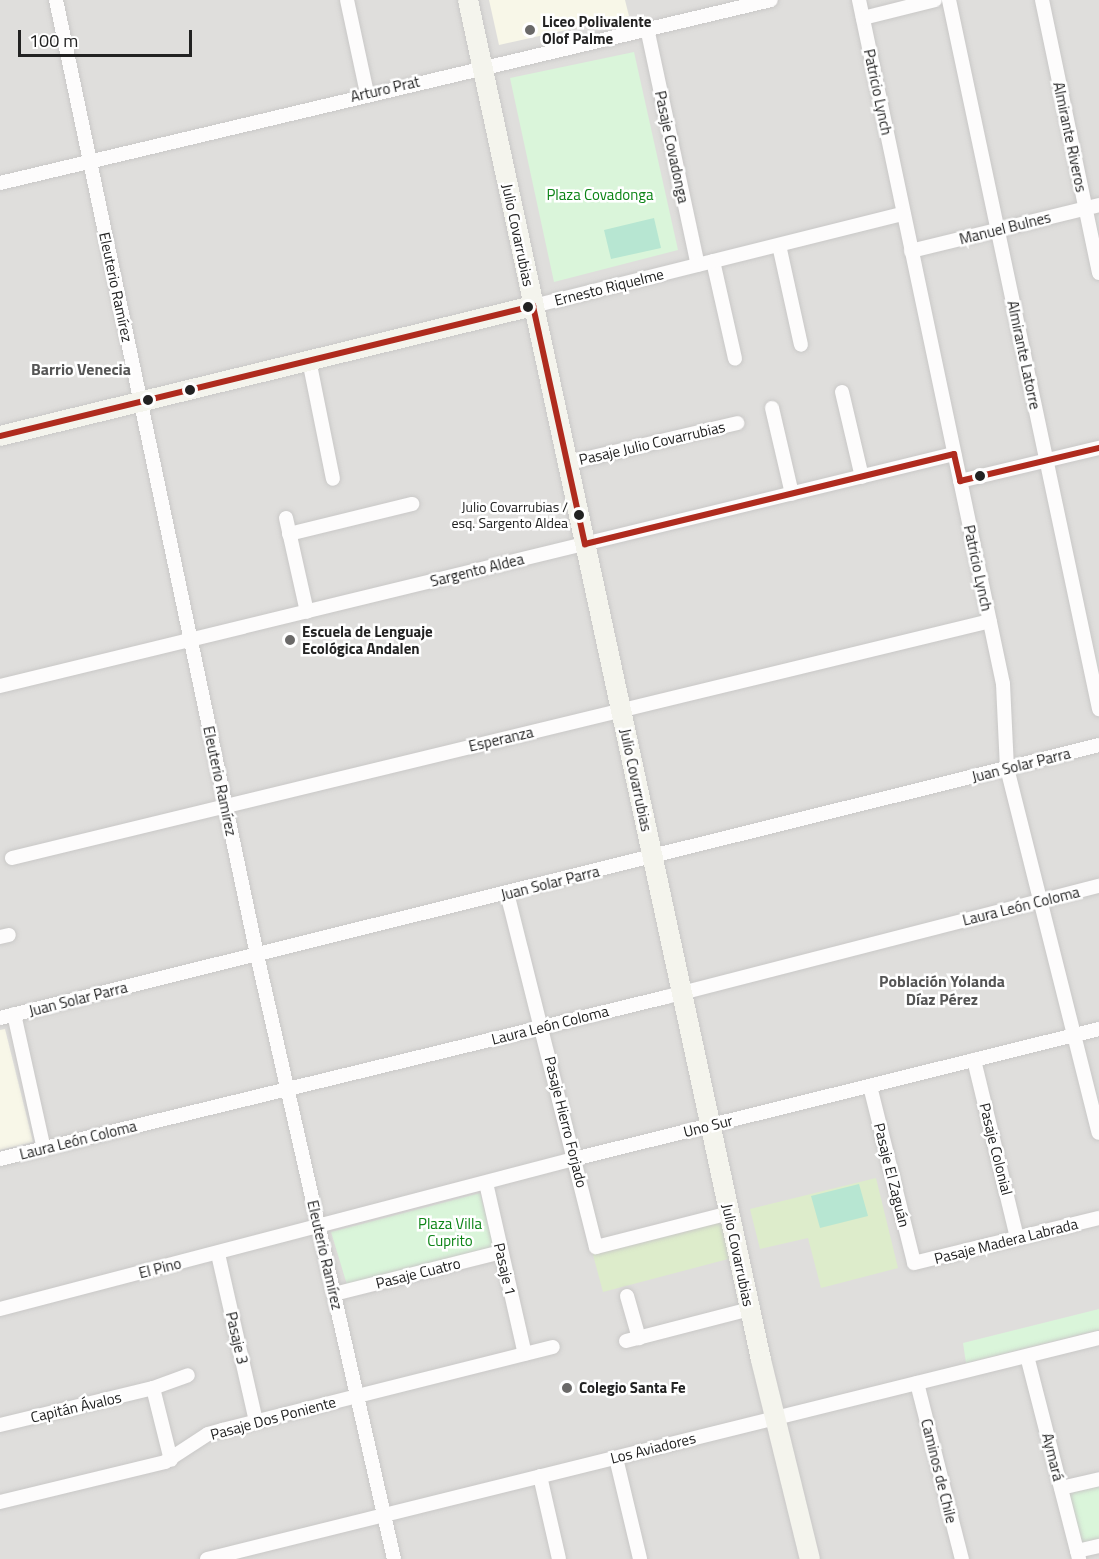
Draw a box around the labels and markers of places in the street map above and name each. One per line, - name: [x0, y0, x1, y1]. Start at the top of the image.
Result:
- place label: Liceo Polivalente Olof Palme: [542, 12, 651, 47]
- marker: Liceo Polivalente Olof Palme: [523, 23, 537, 37]
- unlabelled marker: [522, 301, 534, 313]
- unlabelled marker: [184, 384, 196, 396]
- unlabelled marker: [142, 394, 154, 406]
- unlabelled marker: [974, 470, 986, 482]
- place label: Julio Covarrubias / esq. Sargento Aldea: [451, 499, 568, 532]
- marker: Julio Covarrubias / esq. Sargento Aldea: [573, 509, 585, 521]
- place label: Escuela de Lenguaje Ecológica Andalen: [302, 622, 433, 657]
- marker: Escuela de Lenguaje Ecológica Andalen: [283, 633, 297, 647]
- place label: Colegio Santa Fe: [579, 1379, 686, 1397]
- marker: Colegio Santa Fe: [560, 1381, 574, 1395]

